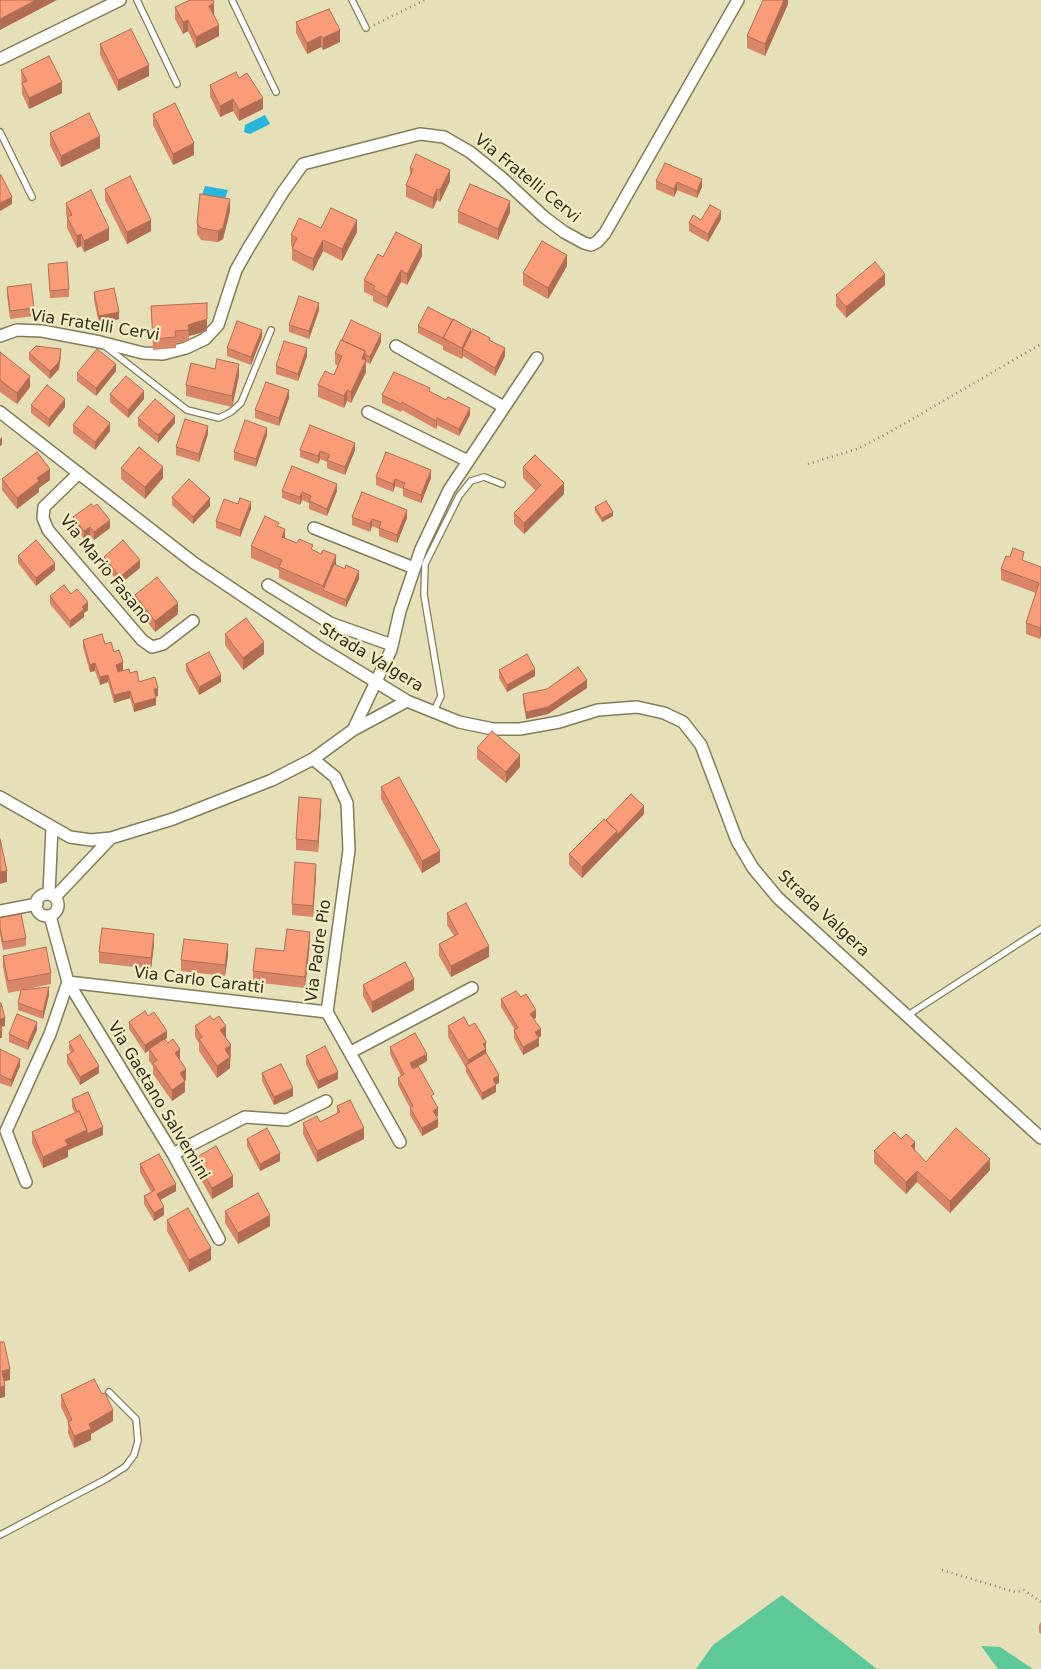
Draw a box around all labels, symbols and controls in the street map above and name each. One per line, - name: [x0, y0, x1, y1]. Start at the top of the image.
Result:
- street label: Via Fratelli Cervi: [470, 131, 584, 227]
- street label: Via Fratelli Cervi: [29, 306, 161, 346]
- street label: Via Mario Fasano: [55, 511, 155, 629]
- street label: Strada Valgera: [315, 619, 427, 697]
- street label: Strada Valgera: [773, 867, 873, 961]
- street label: Via Padre Pio: [302, 898, 336, 1004]
- street label: Via Carlo Caratti: [133, 963, 265, 999]
- street label: Via Gaetano Salvemini: [103, 1018, 213, 1184]

